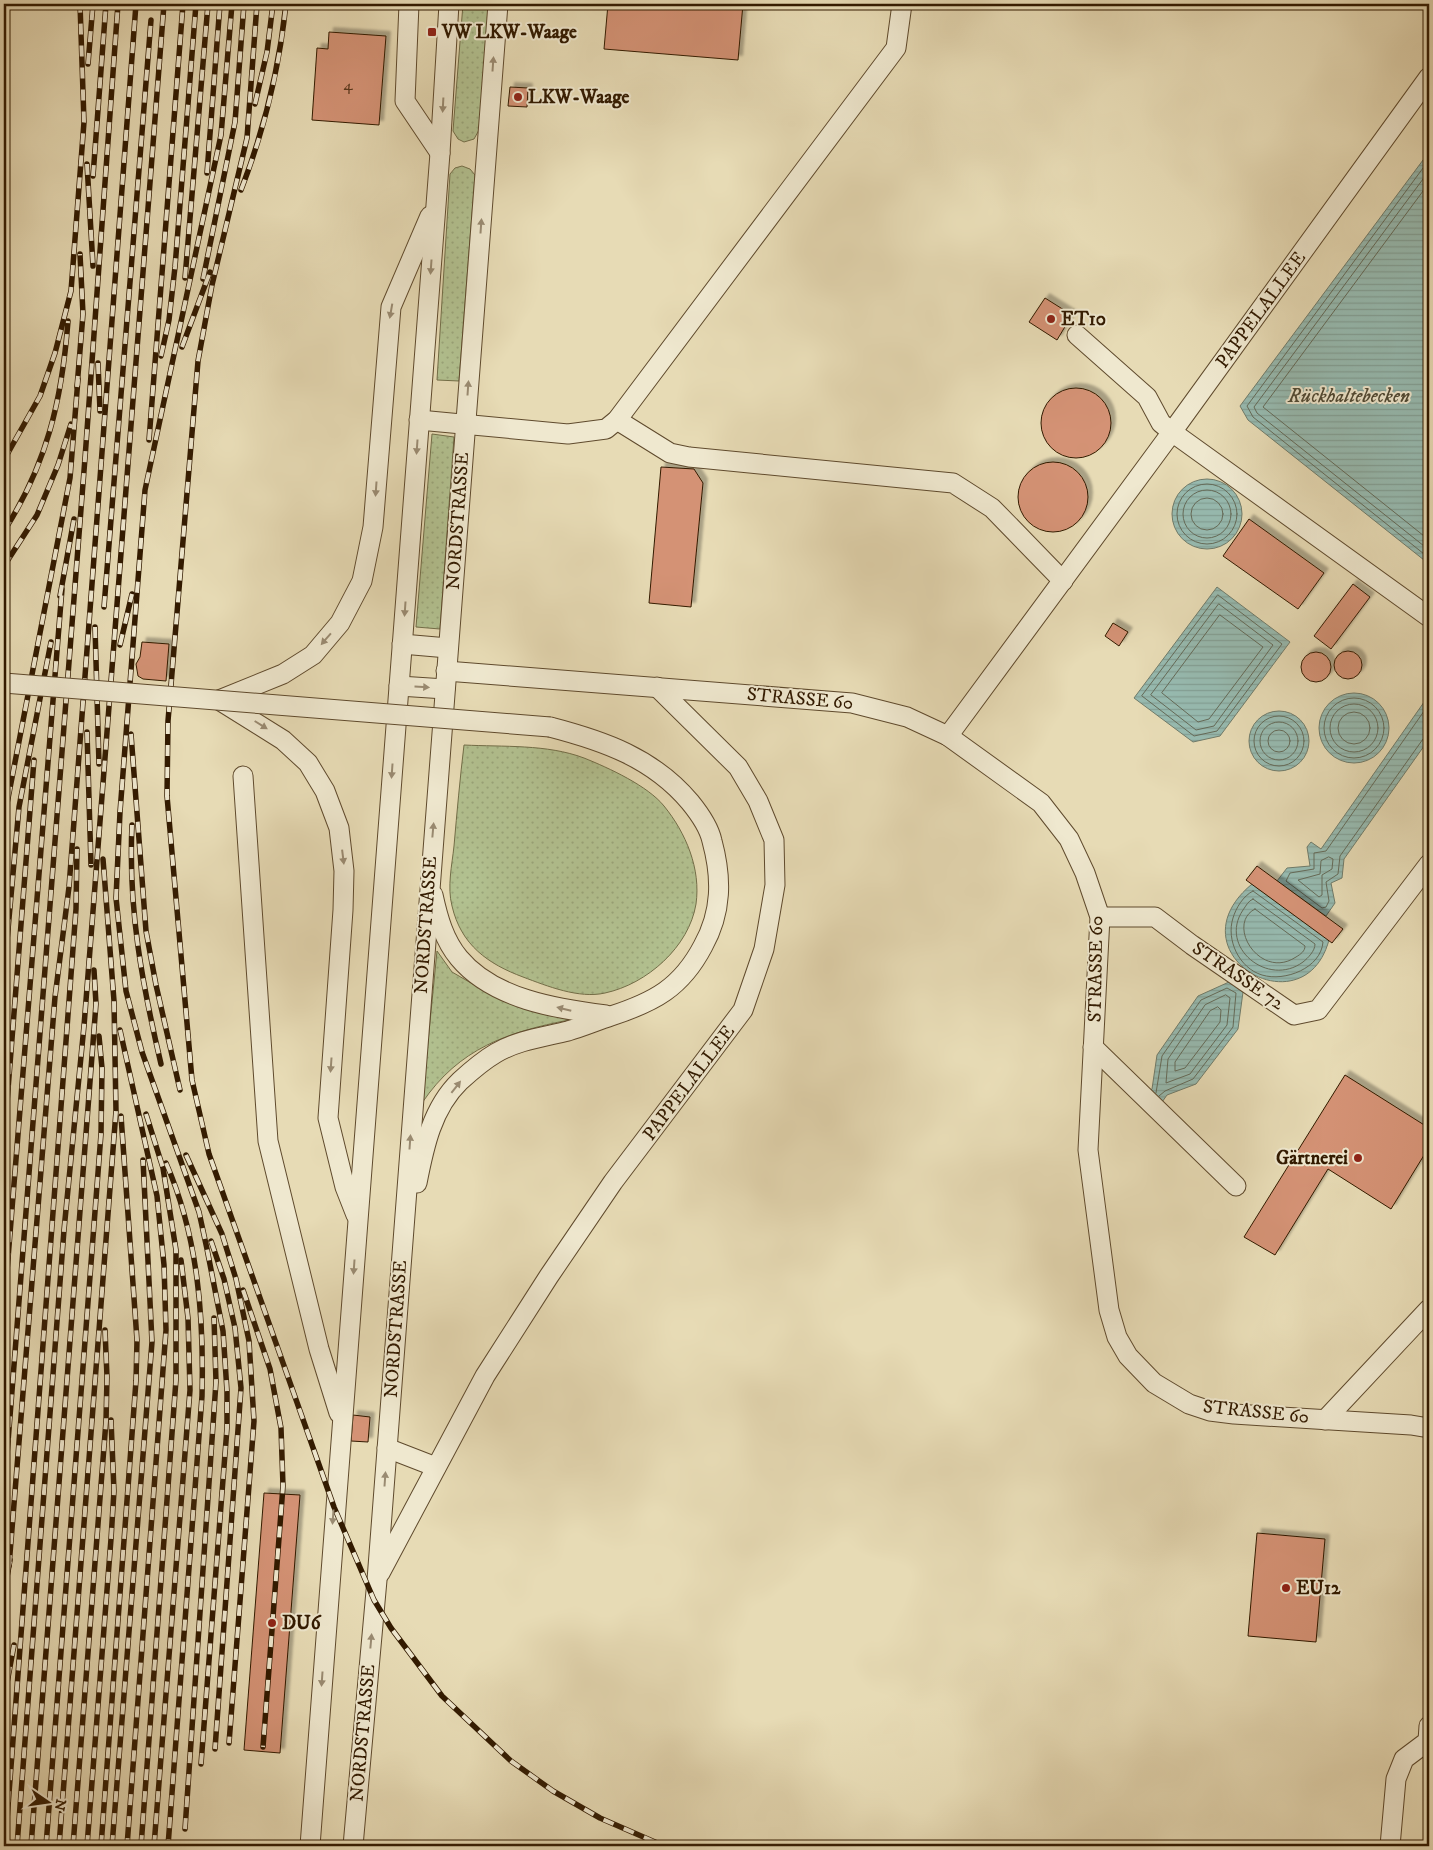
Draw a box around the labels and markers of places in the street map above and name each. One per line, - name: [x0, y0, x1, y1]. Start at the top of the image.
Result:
- place label: VW LKW-Waage: [441, 21, 577, 44]
- marker: VW LKW-Waage: [426, 26, 438, 38]
- place label: LKW-Waage: [528, 86, 630, 109]
- marker: LKW-Waage: [512, 91, 524, 103]
- place label: ET10: [1061, 308, 1106, 331]
- marker: ET10: [1045, 313, 1057, 325]
- place label: Gärtnerei: [1276, 1147, 1348, 1170]
- marker: Gärtnerei: [1352, 1152, 1364, 1164]
- place label: EU12: [1296, 1577, 1341, 1600]
- marker: EU12: [1280, 1582, 1292, 1594]
- place label: DU6: [282, 1612, 322, 1635]
- marker: DU6: [266, 1617, 278, 1629]

